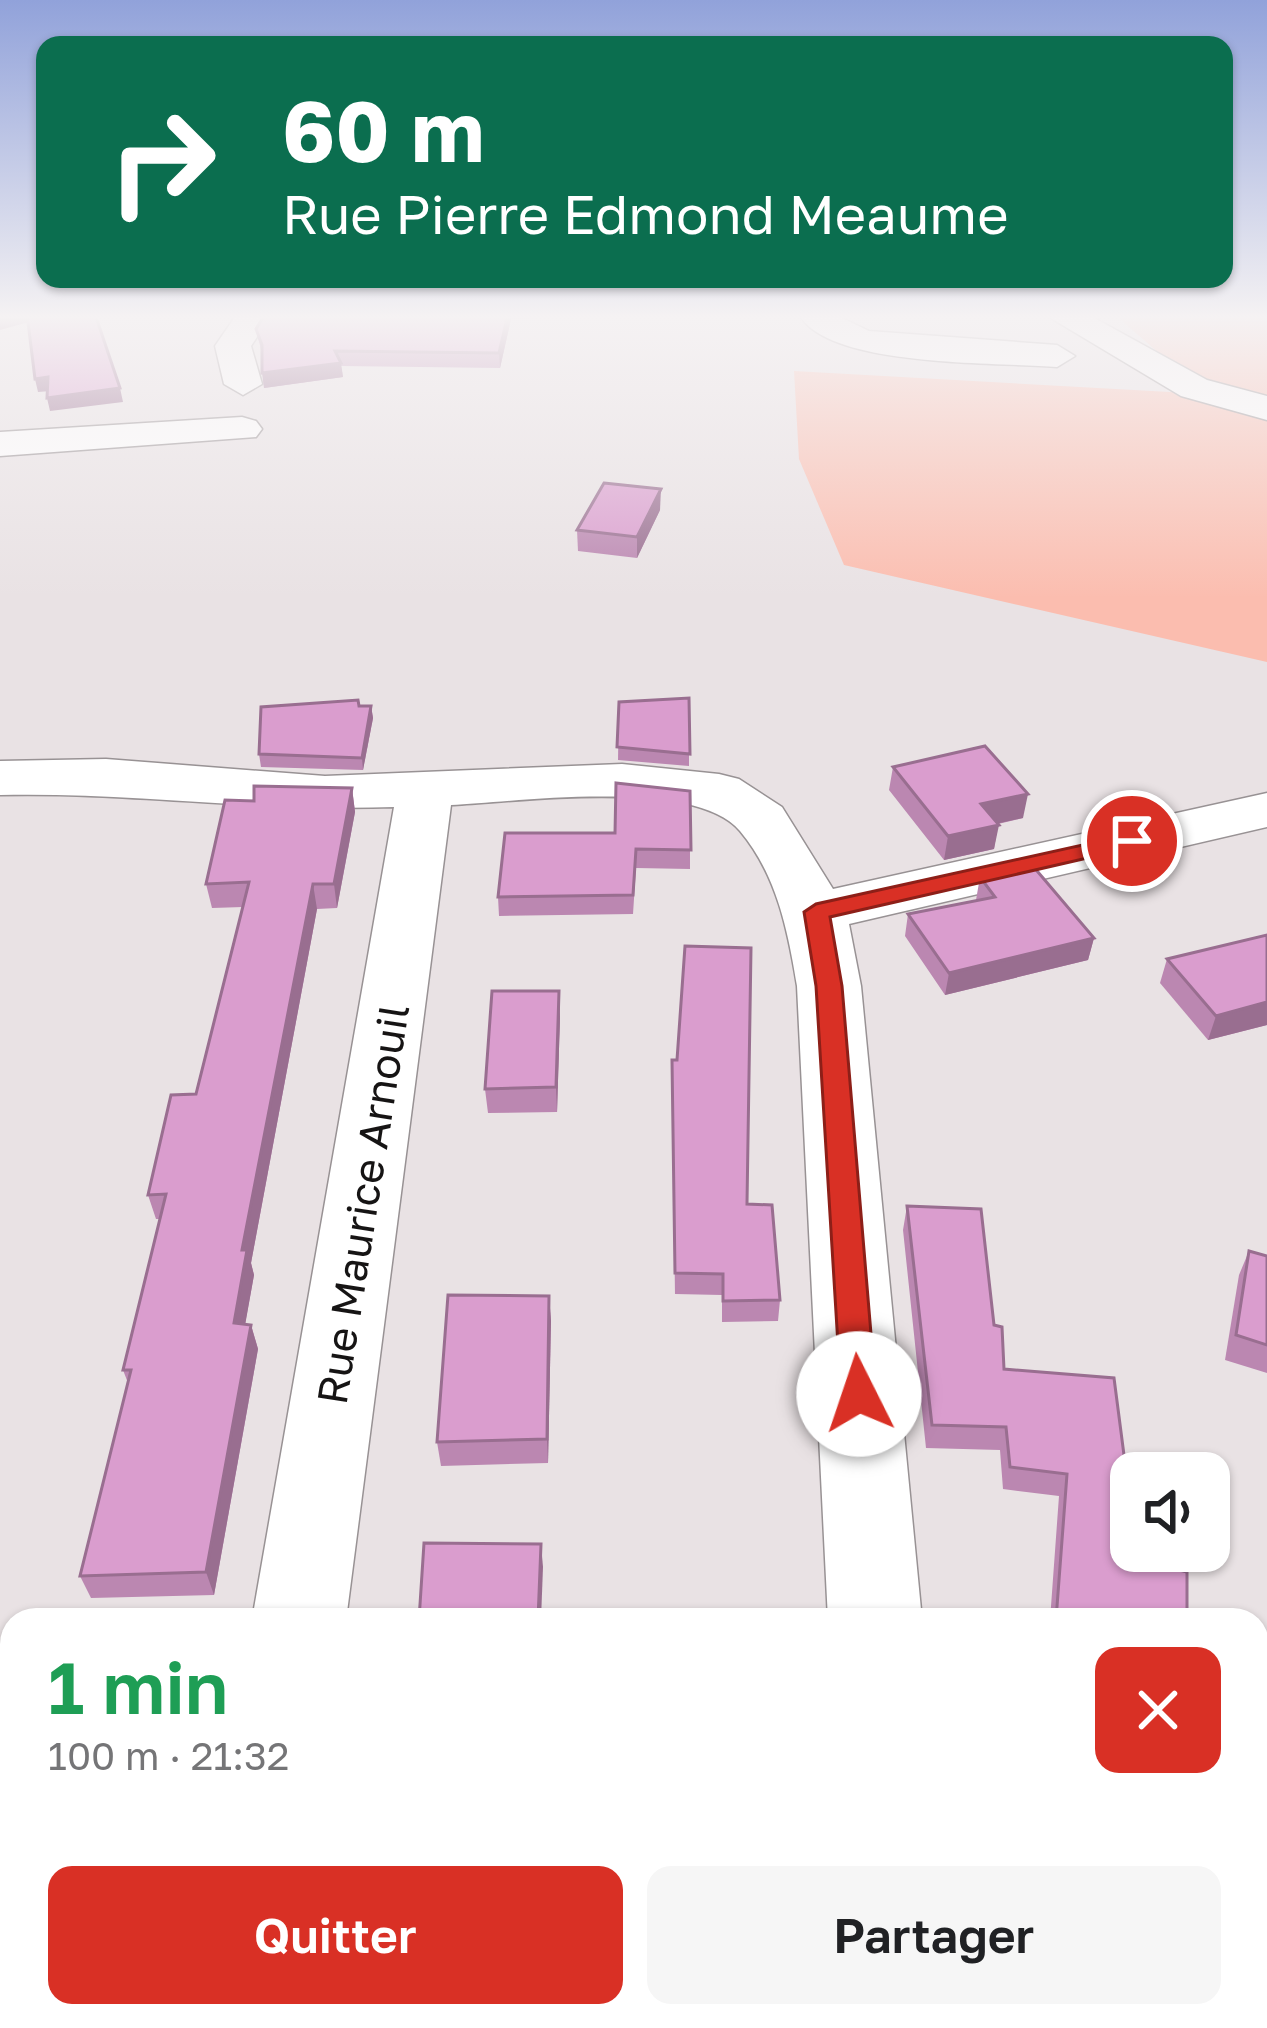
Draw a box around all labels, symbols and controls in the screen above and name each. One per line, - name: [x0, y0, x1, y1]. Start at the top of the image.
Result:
- text: 60 m: [282, 80, 484, 180]
- icon: right: [84, 84, 240, 240]
- text: Rue Pierre Edmond Meaume: [282, 181, 1008, 246]
- pin: [1081, 790, 1183, 892]
- icon: arrive: [1099, 808, 1165, 874]
- street label: Rue Maurice Arnouil: [306, 1000, 418, 1408]
- position arrow: [796, 1331, 922, 1457]
- map controls: [1110, 1452, 1230, 1572]
- button: sound: [1110, 1452, 1230, 1572]
- text: 1 min: [48, 1643, 228, 1730]
- button: close: [1095, 1647, 1221, 1773]
- text: 100 m · 21:32: [48, 1732, 289, 1779]
- button: Quitter: [48, 1866, 623, 2004]
- button: Partager: [647, 1866, 1221, 2004]

